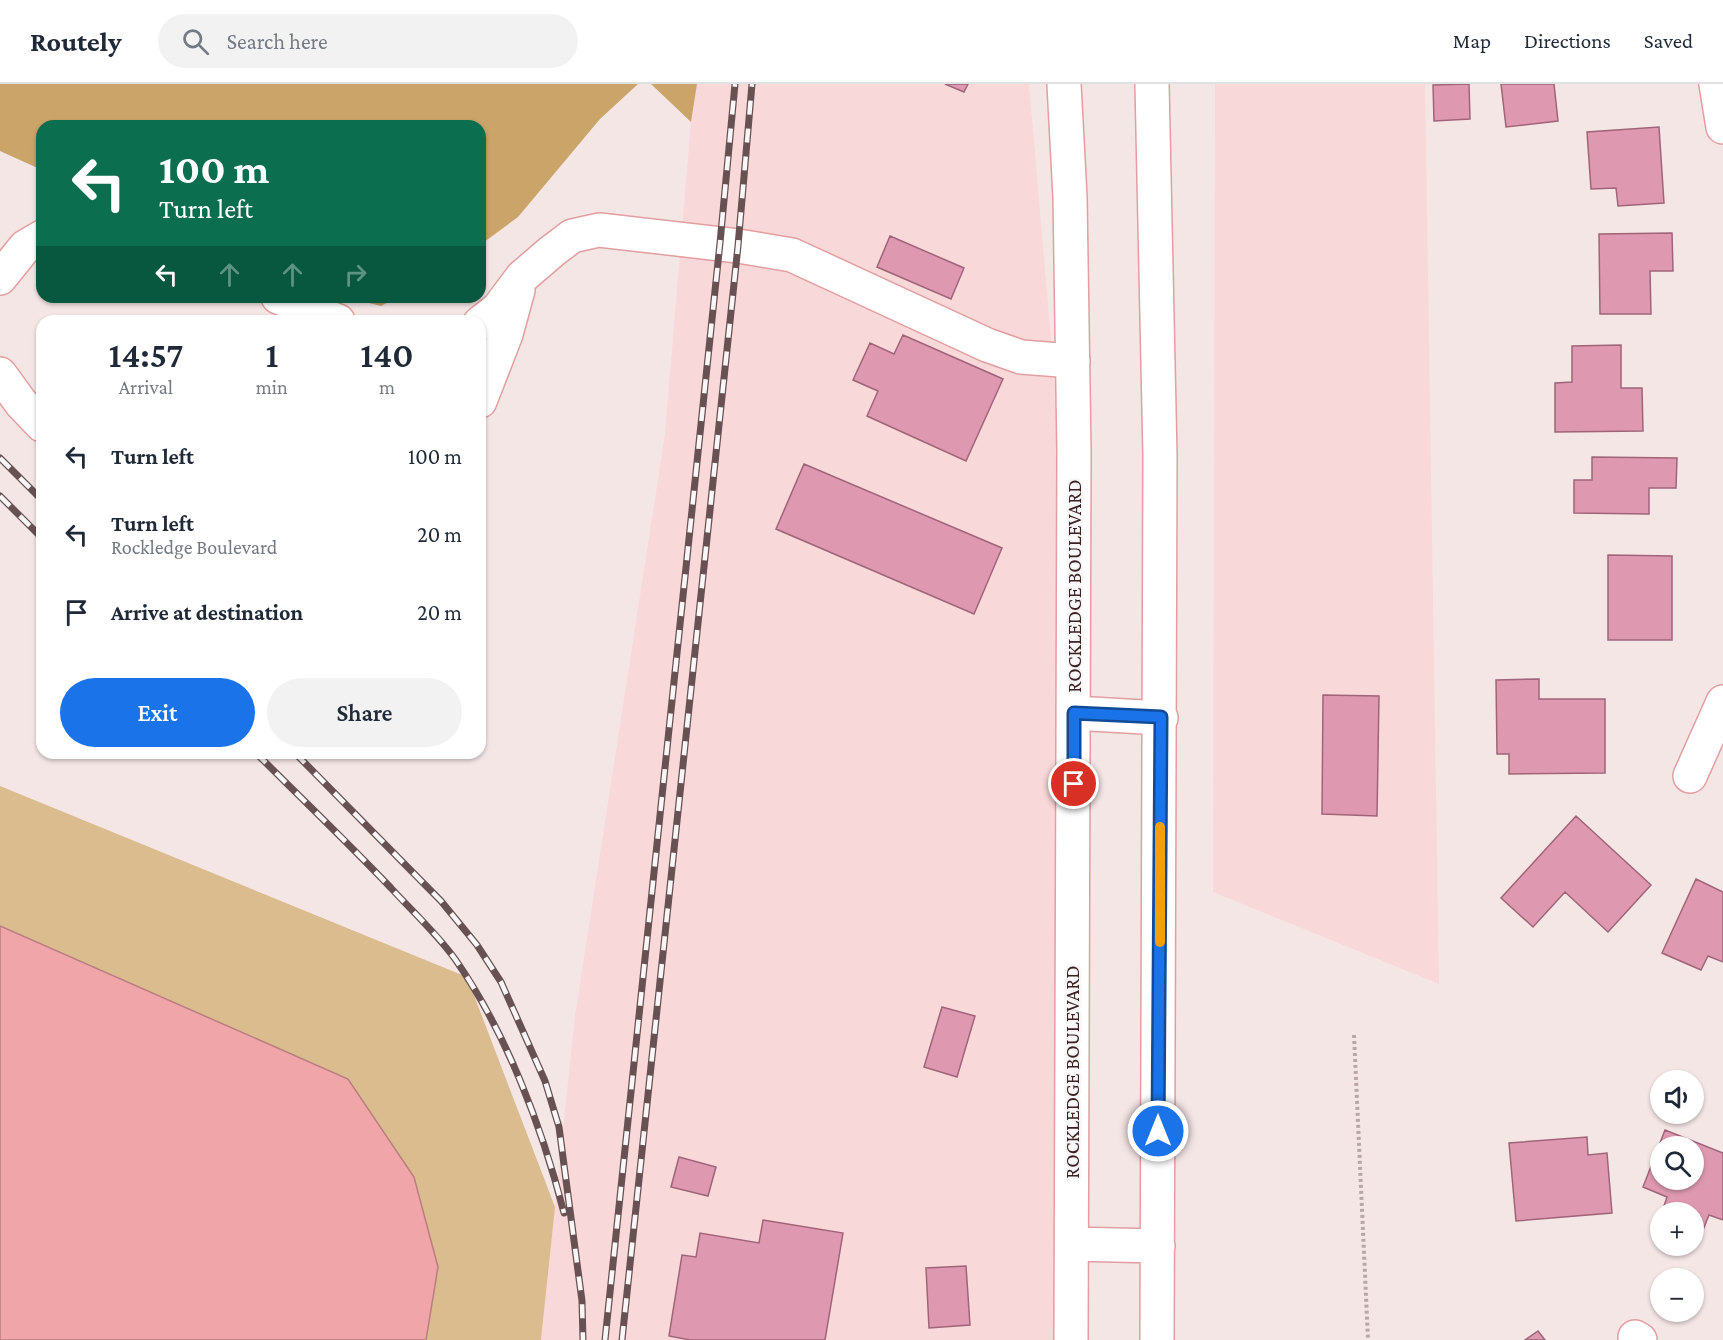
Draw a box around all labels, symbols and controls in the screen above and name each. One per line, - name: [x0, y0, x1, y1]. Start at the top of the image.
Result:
- search box: [158, 14, 578, 68]
- icon: search: [179, 25, 212, 58]
- text: Routely: [30, 26, 122, 57]
- text: Search here: [227, 29, 328, 54]
- text: Map: [1453, 29, 1491, 53]
- text: Directions: [1524, 29, 1611, 53]
- text: Saved: [1644, 29, 1693, 53]
- icon: left: [60, 144, 138, 222]
- text: 100 m: [159, 145, 269, 192]
- text: Turn left: [159, 194, 253, 224]
- icon: left: [150, 258, 183, 291]
- icon: ahead: [213, 258, 246, 291]
- icon: ahead: [276, 258, 309, 291]
- icon: right: [339, 258, 372, 291]
- text: 14:57: [109, 335, 183, 375]
- text: 1: [265, 335, 278, 375]
- text: 140: [360, 335, 413, 375]
- text: Arrival: [119, 376, 173, 398]
- text: min: [256, 376, 288, 398]
- text: m: [379, 376, 395, 398]
- icon: left: [60, 440, 93, 473]
- text: Turn left: [111, 444, 194, 469]
- text: 100 m: [408, 444, 462, 469]
- street label: ROCKLEDGE BOULEVARD: [1063, 479, 1085, 693]
- text: Turn left: [111, 511, 194, 536]
- icon: left: [60, 518, 93, 551]
- text: 20 m: [417, 522, 462, 547]
- text: Rockledge Boulevard: [111, 536, 277, 558]
- icon: arrive: [60, 596, 93, 629]
- text: Arrive at destination: [111, 600, 303, 625]
- text: 20 m: [417, 600, 462, 625]
- button: Exit: [60, 678, 255, 747]
- button: Share: [267, 678, 462, 747]
- pin: [1048, 758, 1099, 809]
- icon: arrive: [1057, 767, 1090, 800]
- street label: ROCKLEDGE BOULEVARD: [1061, 965, 1083, 1179]
- map controls: [1650, 1070, 1704, 1322]
- button: sound: [1650, 1070, 1704, 1124]
- position arrow: [1126, 1099, 1190, 1163]
- button: search: [1650, 1136, 1704, 1190]
- button: +: [1650, 1202, 1704, 1256]
- button: −: [1650, 1268, 1704, 1322]

